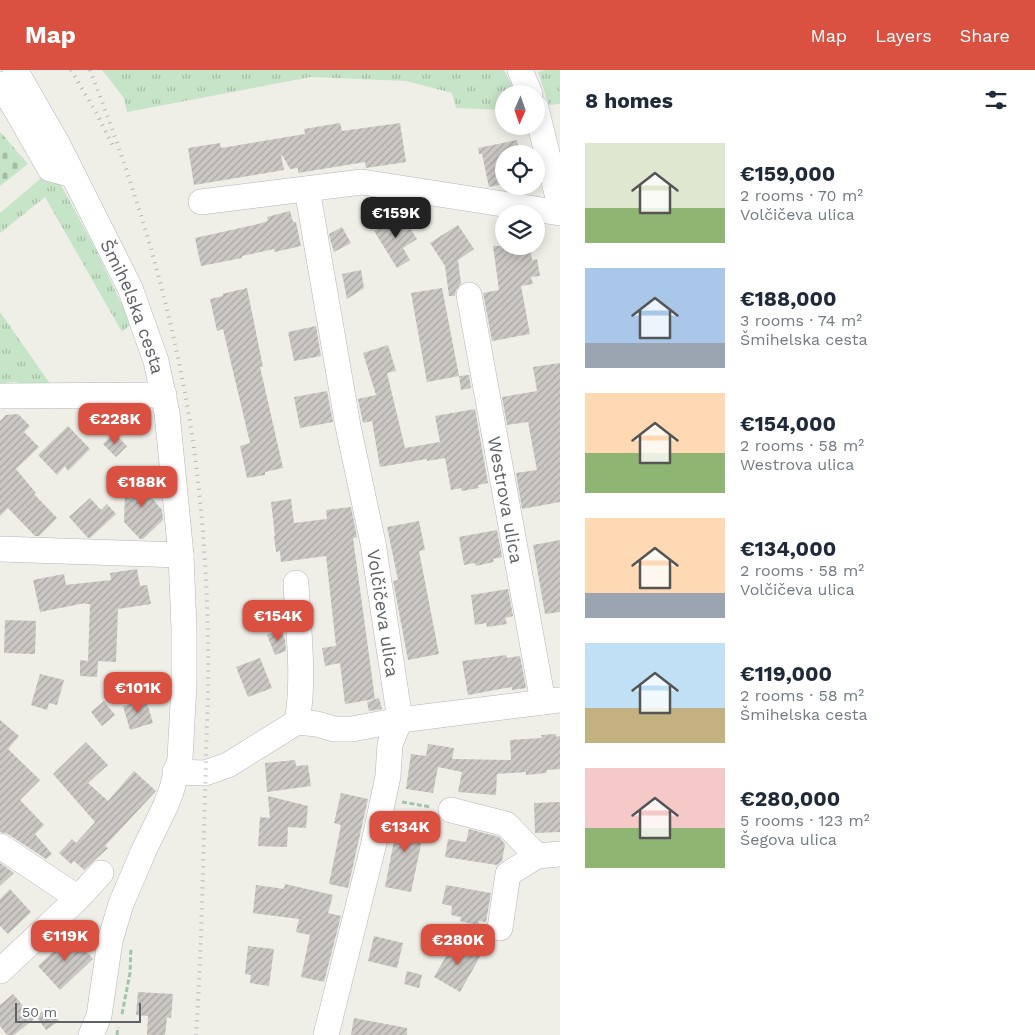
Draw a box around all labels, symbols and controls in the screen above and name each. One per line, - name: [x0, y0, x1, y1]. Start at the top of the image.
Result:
- text: Map: [25, 21, 76, 49]
- text: Map: [810, 25, 847, 46]
- text: Layers: [875, 25, 932, 46]
- text: Share: [960, 25, 1010, 46]
- north arrow: [495, 85, 545, 135]
- map controls: [495, 85, 545, 255]
- icon: filters: [982, 86, 1010, 114]
- text: 8 homes: [585, 88, 673, 113]
- button: locate: [495, 145, 545, 195]
- text: €159,000: [740, 161, 835, 186]
- icon: home: [625, 163, 685, 223]
- text: 2 rooms · 70 m²: [740, 186, 863, 205]
- pin: €159K: [361, 196, 431, 239]
- text: €159K: [372, 203, 420, 222]
- button: layers: [495, 205, 545, 255]
- text: Volčičeva ulica: [740, 205, 855, 224]
- street label: Šmihelska cesta: [97, 236, 169, 376]
- text: €188,000: [740, 286, 837, 311]
- icon: home: [625, 288, 685, 348]
- text: 3 rooms · 74 m²: [740, 311, 862, 330]
- text: Šmihelska cesta: [740, 330, 868, 349]
- pin: €228K: [80, 402, 150, 445]
- text: €228K: [89, 409, 141, 428]
- text: €154,000: [740, 411, 836, 436]
- icon: home: [625, 413, 685, 473]
- street label: Westrova ulica: [484, 434, 528, 565]
- text: 2 rooms · 58 m²: [740, 436, 864, 455]
- text: Westrova ulica: [740, 455, 854, 474]
- pin: €188K: [107, 466, 177, 508]
- text: €188K: [117, 472, 167, 491]
- text: €134,000: [740, 536, 836, 561]
- icon: home: [625, 538, 685, 598]
- street label: Volčičeva ulica: [364, 548, 404, 678]
- text: 2 rooms · 58 m²: [740, 561, 864, 580]
- text: Volčičeva ulica: [740, 580, 855, 599]
- pin: €154K: [243, 600, 313, 642]
- text: €154K: [254, 606, 302, 625]
- text: €119,000: [740, 661, 832, 686]
- icon: home: [625, 663, 685, 723]
- pin: €101K: [103, 672, 173, 714]
- text: €101K: [115, 678, 161, 697]
- text: 2 rooms · 58 m²: [740, 686, 864, 705]
- text: Šmihelska cesta: [740, 705, 868, 724]
- text: €280,000: [740, 786, 840, 811]
- icon: home: [625, 788, 685, 848]
- pin: €134K: [370, 810, 440, 853]
- text: 5 rooms · 123 m²: [740, 811, 870, 830]
- text: €134K: [380, 817, 430, 836]
- text: Šegova ulica: [740, 830, 837, 849]
- pin: €119K: [30, 920, 100, 962]
- pin: €280K: [423, 924, 493, 966]
- text: €119K: [42, 926, 88, 945]
- text: €280K: [432, 930, 484, 949]
- scale bar: [15, 1000, 141, 1023]
- text: 50 m: [22, 1004, 57, 1020]

